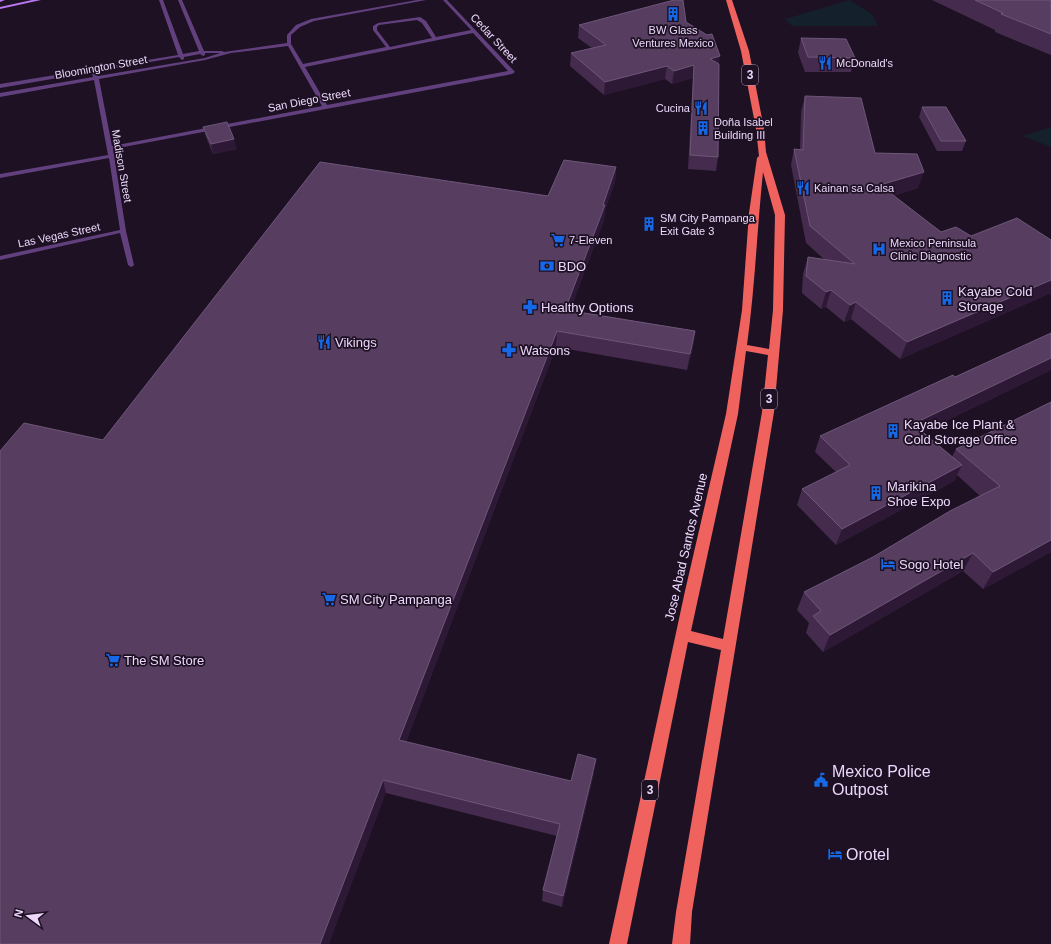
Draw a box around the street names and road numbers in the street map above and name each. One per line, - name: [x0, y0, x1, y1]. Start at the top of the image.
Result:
- street label: Cedar Street: [468, 11, 520, 65]
- street label: Bloomington Street: [54, 53, 148, 81]
- road number: 3: [742, 65, 758, 85]
- street label: San Diego Street: [267, 86, 351, 114]
- street label: Madison Street: [110, 129, 134, 203]
- street label: Las Vegas Street: [17, 220, 101, 250]
- road number: 3: [761, 389, 777, 409]
- street label: Jose Abad Santos Avenue: [662, 471, 710, 623]
- road number: 3: [642, 780, 658, 800]

